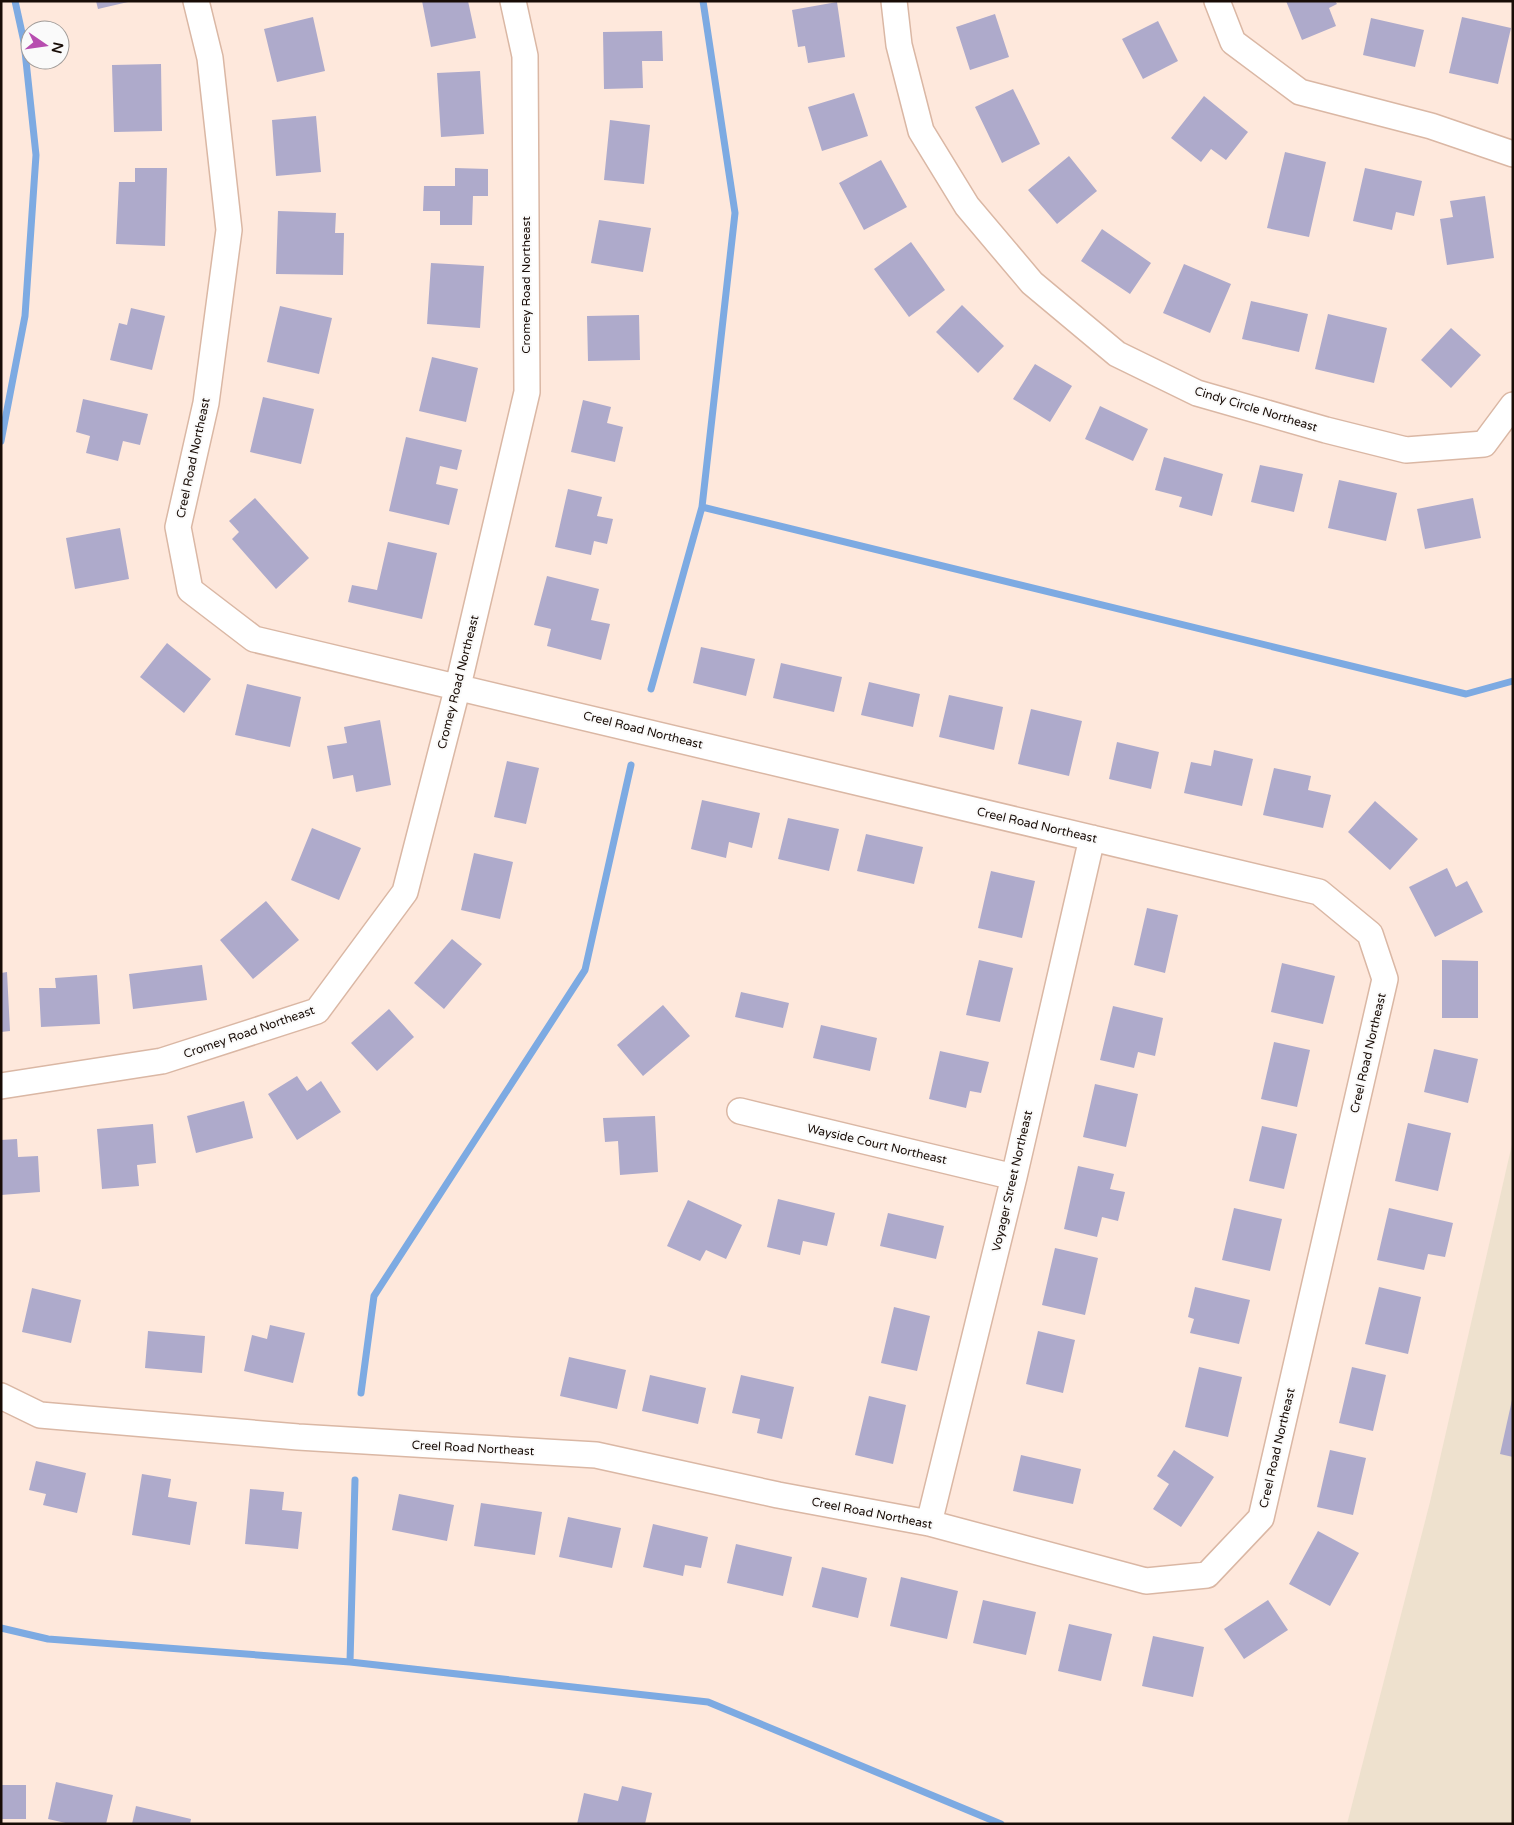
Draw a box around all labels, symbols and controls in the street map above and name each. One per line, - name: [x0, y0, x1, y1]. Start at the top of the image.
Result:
- north arrow: [20, 20, 70, 70]
- text: N: [48, 40, 67, 55]
- street label: Cromey Road Northeast: [519, 216, 533, 354]
- street label: Cindy Circle Northeast: [1193, 384, 1320, 435]
- street label: Creel Road Northeast: [173, 396, 213, 519]
- street label: Cromey Road Northeast: [435, 613, 482, 750]
- street label: Creel Road Northeast: [582, 708, 705, 752]
- street label: Creel Road Northeast: [976, 804, 1099, 846]
- street label: Creel Road Northeast: [1347, 991, 1389, 1114]
- street label: Cromey Road Northeast: [182, 1003, 317, 1061]
- street label: Voyager Street Northeast: [989, 1109, 1035, 1253]
- street label: Wayside Court Northeast: [806, 1121, 949, 1167]
- street label: Creel Road Northeast: [1256, 1386, 1298, 1509]
- street label: Creel Road Northeast: [411, 1438, 535, 1458]
- street label: Creel Road Northeast: [810, 1494, 934, 1532]

